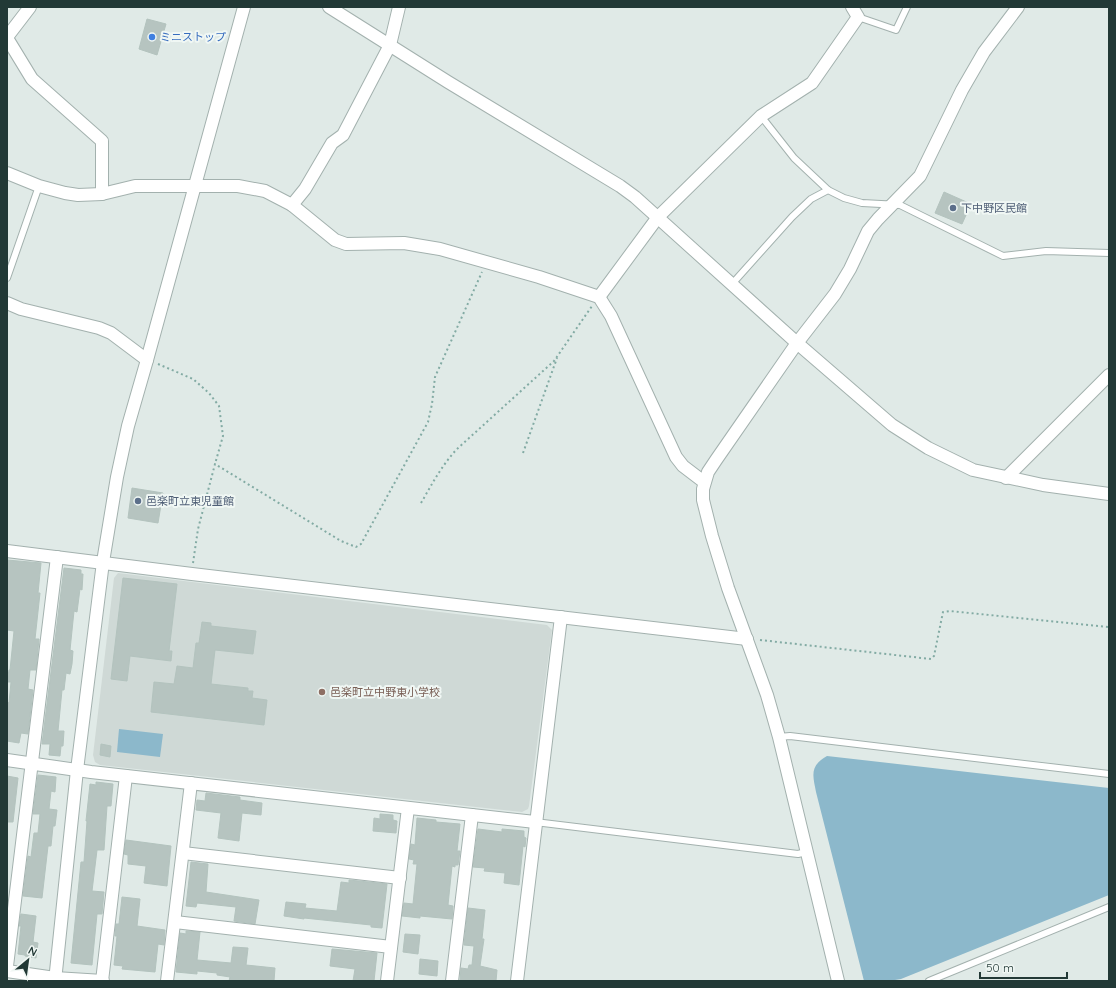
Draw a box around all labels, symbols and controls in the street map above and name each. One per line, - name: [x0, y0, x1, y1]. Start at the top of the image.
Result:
- place label: ミニストップ: [160, 30, 226, 44]
- marker: ミニストップ: [147, 32, 157, 42]
- place label: 下中野区民館: [961, 201, 1027, 215]
- marker: 下中野区民館: [948, 203, 958, 213]
- place label: 邑楽町立東児童館: [146, 494, 234, 508]
- marker: 邑楽町立東児童館: [133, 496, 143, 506]
- place label: 邑楽町立中野東小学校: [330, 685, 440, 699]
- marker: 邑楽町立中野東小学校: [317, 687, 327, 697]
- north arrow: [8, 940, 48, 980]
- text: N: [26, 943, 40, 959]
- scale bar: [980, 954, 1067, 980]
- text: 50 m: [986, 960, 1014, 975]

